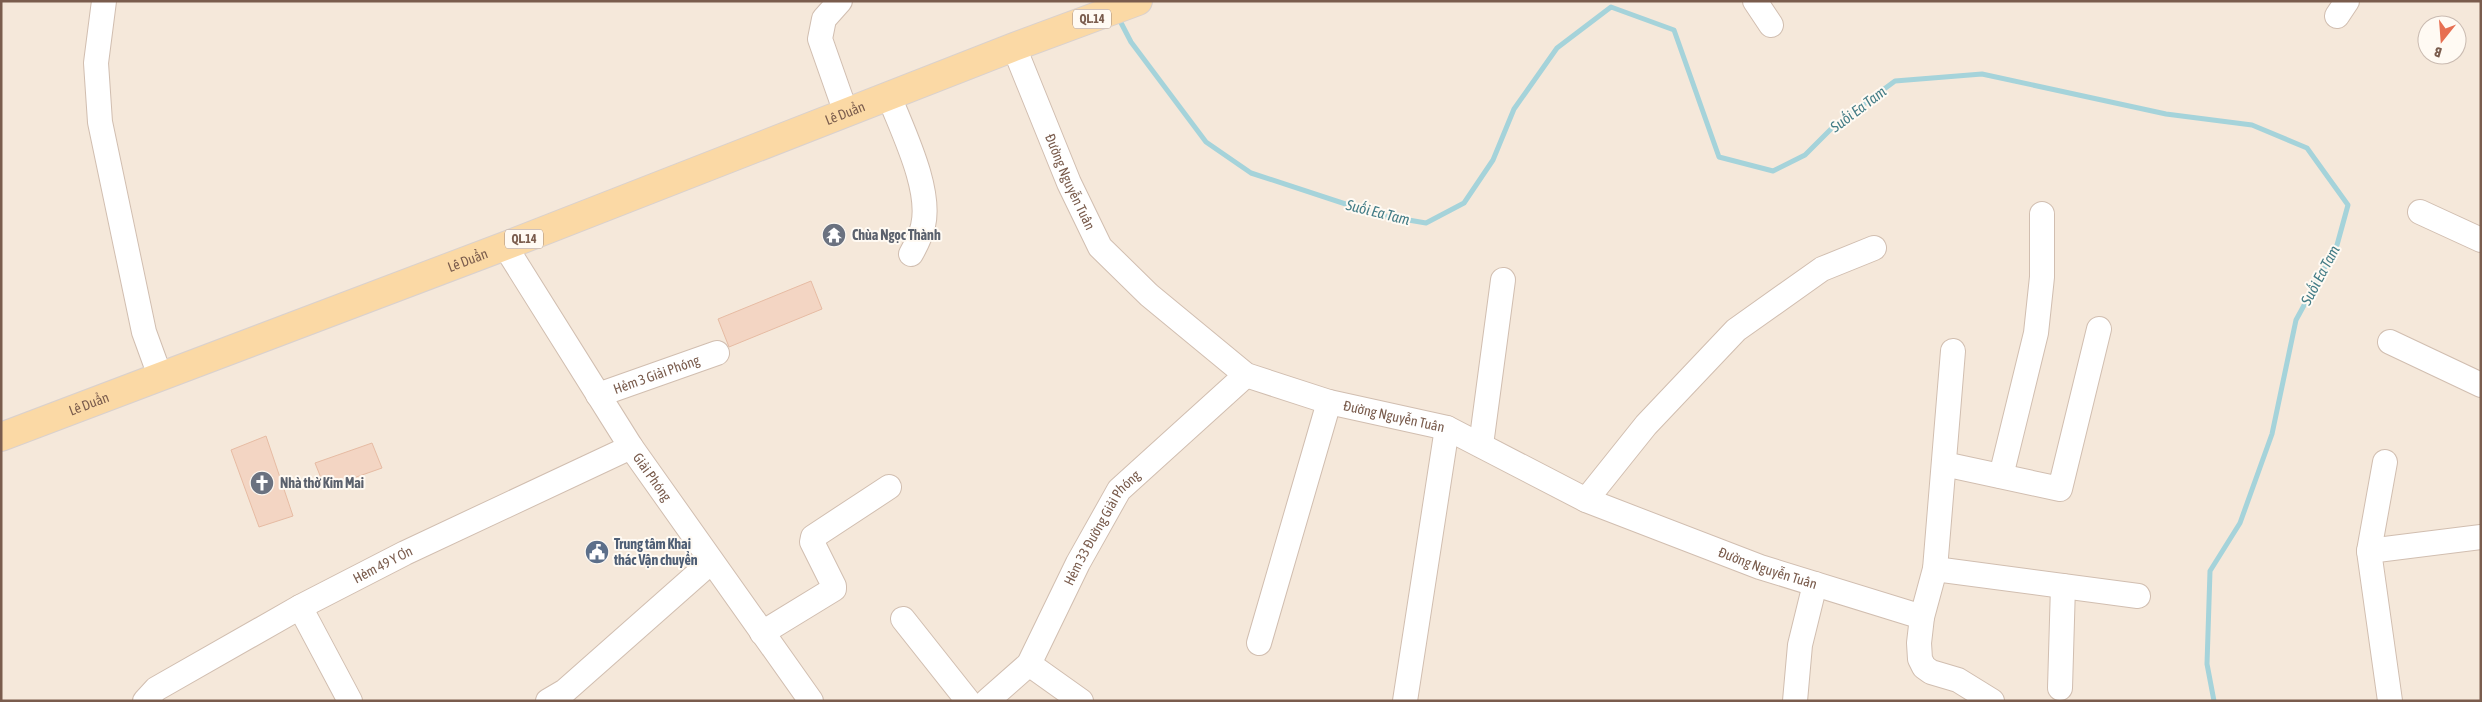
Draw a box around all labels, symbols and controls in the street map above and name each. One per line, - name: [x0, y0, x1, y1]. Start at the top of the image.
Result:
- road number: QL.14: [1073, 10, 1111, 28]
- north arrow: [2417, 15, 2467, 65]
- text: B: [2432, 44, 2444, 61]
- water label: Suối Ea Tam: [1826, 83, 1889, 136]
- street label: Lê Duẩn: [823, 98, 867, 128]
- street label: Đường Nguyễn Tuân: [1042, 131, 1098, 232]
- water label: Suối Ea Tam: [1343, 196, 1412, 228]
- temple icon: Chùa Ngọc Thành: [821, 222, 847, 248]
- place label: Chùa Ngọc Thành: [852, 227, 941, 243]
- road number: QL.14: [505, 230, 543, 248]
- water label: Suối Ea Tam: [2297, 242, 2343, 309]
- street label: Lê Duẩn: [445, 245, 490, 275]
- street label: Hẻm 3 Giải Phóng: [611, 352, 702, 397]
- street label: Lê Duẩn: [67, 389, 111, 419]
- street label: Đường Nguyễn Tuân: [1342, 397, 1446, 435]
- street label: Giải Phóng: [630, 450, 675, 504]
- street label: Hẻm 33 Đường Giải Phóng: [1060, 467, 1143, 588]
- church icon: Nhà thờ Kim Mai: [249, 470, 275, 496]
- place label: Nhà thờ Kim Mai: [280, 475, 364, 491]
- place label: Trung tâm Khai thác Vận chuyển: [613, 536, 698, 568]
- public building icon: Trung tâm Khai thác Vận chuyển: [584, 539, 610, 565]
- street label: Hẻm 49 Y Ơn: [350, 543, 415, 586]
- street label: Đường Nguyễn Tuân: [1716, 544, 1819, 592]

